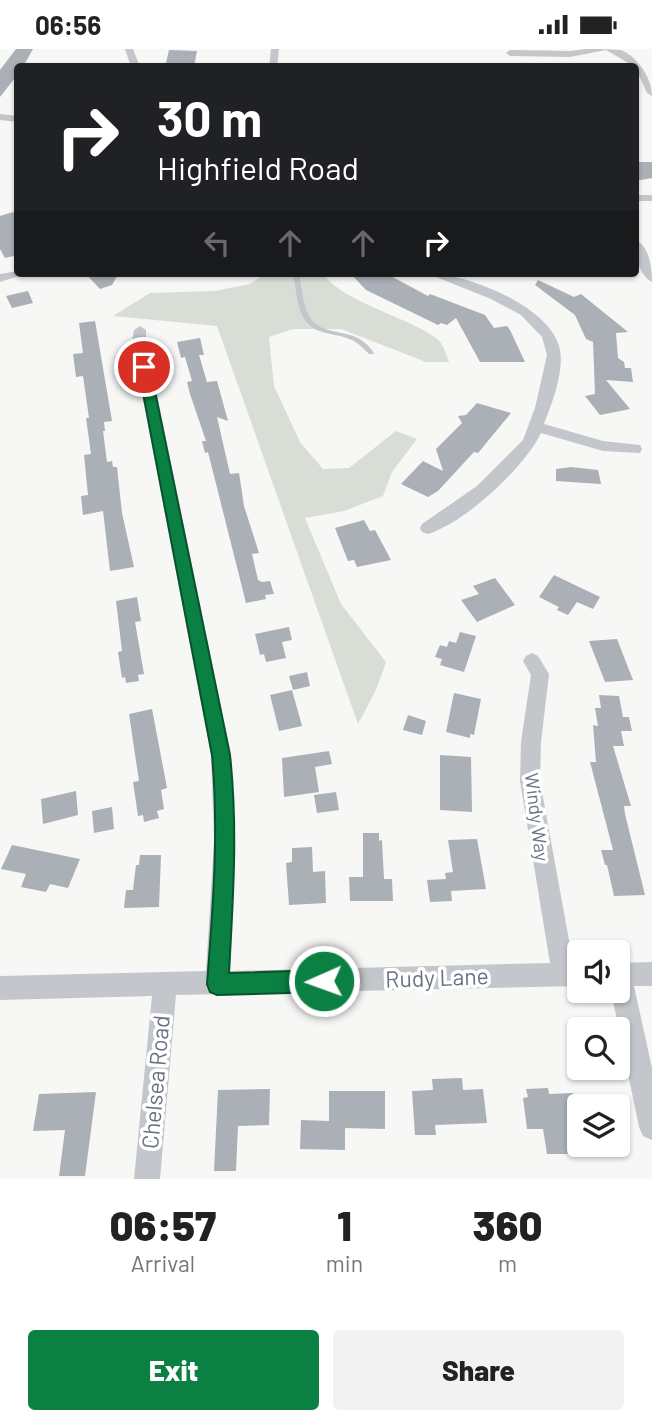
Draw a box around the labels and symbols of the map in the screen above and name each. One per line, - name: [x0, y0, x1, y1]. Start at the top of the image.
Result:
- pin: [114, 337, 174, 397]
- street label: Windy Way: [521, 772, 554, 863]
- position arrow: [287, 944, 361, 1018]
- street label: Rudy Lane: [385, 961, 489, 993]
- street label: Chelsea Road: [135, 1014, 175, 1150]

